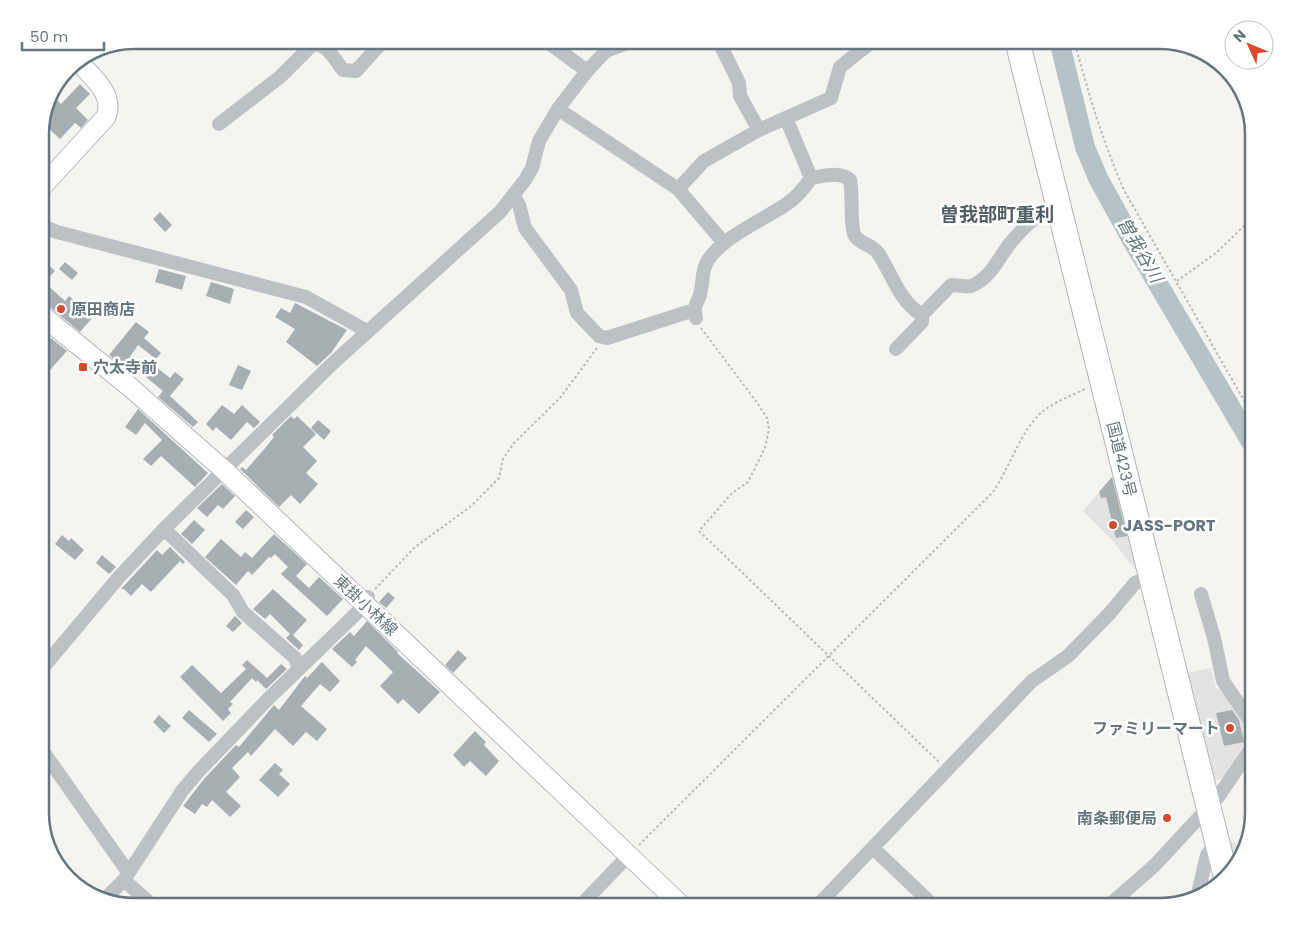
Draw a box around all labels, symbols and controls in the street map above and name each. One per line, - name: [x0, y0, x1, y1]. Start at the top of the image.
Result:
- scale bar: [22, 20, 105, 52]
- north arrow: [1224, 20, 1274, 70]
- text: N: [1229, 25, 1250, 47]
- text: 50 m: [30, 26, 68, 47]
- district label: 曽我部町重利: [940, 201, 1054, 228]
- water label: 曽我谷川: [1112, 212, 1170, 289]
- place label: 原田商店: [71, 298, 135, 321]
- marker: 原田商店: [55, 303, 67, 315]
- place label: 穴太寺前: [93, 356, 157, 379]
- marker: 穴太寺前: [77, 361, 89, 373]
- street label: 国道423号: [1101, 419, 1142, 499]
- place label: JASS-PORT: [1123, 514, 1216, 537]
- marker: JASS-PORT: [1107, 519, 1119, 531]
- street label: 東掛小林線: [329, 570, 403, 641]
- place label: ファミリーマート: [1092, 717, 1220, 740]
- marker: ファミリーマート: [1224, 722, 1236, 734]
- place label: 南条郵便局: [1077, 807, 1157, 830]
- marker: 南条郵便局: [1161, 812, 1173, 824]

